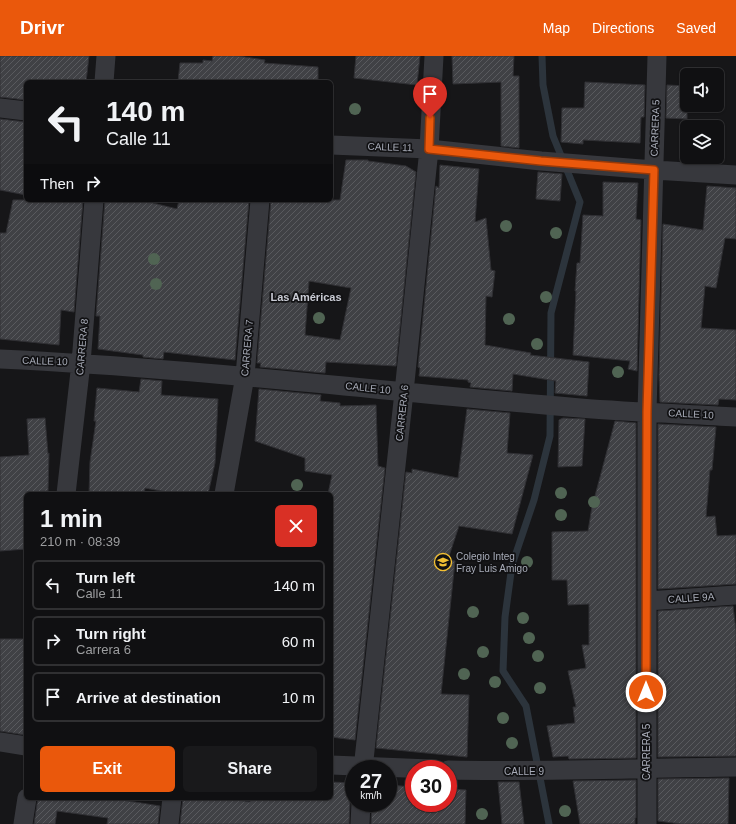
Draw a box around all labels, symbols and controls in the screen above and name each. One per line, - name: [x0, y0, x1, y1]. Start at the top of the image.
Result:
- text: Drivr: [20, 17, 64, 38]
- text: Map: [543, 20, 570, 36]
- text: Directions: [592, 20, 654, 36]
- text: Saved: [676, 20, 716, 36]
- map controls: [680, 68, 724, 164]
- button: sound: [680, 68, 724, 112]
- pin: [413, 77, 447, 118]
- icon: arrive: [419, 83, 441, 105]
- icon: left: [40, 96, 92, 148]
- text: 140 m: [106, 96, 185, 127]
- street label: CARRERA 5: [649, 99, 662, 157]
- button: layers: [680, 120, 724, 164]
- text: Calle 11: [106, 129, 171, 149]
- street label: CALLE 11: [367, 141, 413, 153]
- icon: right: [82, 172, 104, 194]
- text: Then: [40, 175, 74, 192]
- district label: Las Américas: [270, 291, 342, 303]
- street label: CARRERA 8: [74, 318, 90, 376]
- street label: CARRERA 7: [239, 319, 255, 377]
- street label: CALLE 10: [22, 355, 68, 367]
- street label: CALLE 10: [345, 380, 392, 396]
- street label: CARRERA 6: [394, 384, 410, 442]
- street label: CALLE 10: [668, 407, 714, 421]
- text: 1 min: [40, 505, 103, 532]
- button: close: [275, 505, 317, 547]
- text: 210 m · 08:39: [40, 534, 120, 549]
- place label: Colegio Integ Fray Luis Amigo: [456, 551, 528, 574]
- school or university icon: Colegio Integ Fray Luis Amigo: [433, 552, 453, 572]
- text: Turn left: [76, 569, 135, 586]
- icon: left: [42, 574, 64, 596]
- text: 140 m: [273, 577, 315, 594]
- text: Calle 11: [76, 586, 123, 601]
- street label: CALLE 9A: [667, 591, 715, 605]
- text: Turn right: [76, 625, 146, 642]
- icon: right: [42, 630, 64, 652]
- text: 60 m: [282, 633, 315, 650]
- text: Carrera 6: [76, 642, 131, 657]
- position arrow: [625, 671, 667, 713]
- icon: arrive: [42, 686, 64, 708]
- text: Arrive at destination: [76, 689, 221, 706]
- text: 10 m: [282, 689, 315, 706]
- street label: CARRERA 5: [641, 723, 652, 780]
- button: Exit: [40, 746, 175, 792]
- button: Share: [183, 746, 317, 792]
- speed limit sign: 30: [405, 760, 457, 812]
- street label: CALLE 9: [504, 766, 544, 777]
- text: 27: [360, 770, 382, 792]
- text: km/h: [360, 790, 382, 801]

